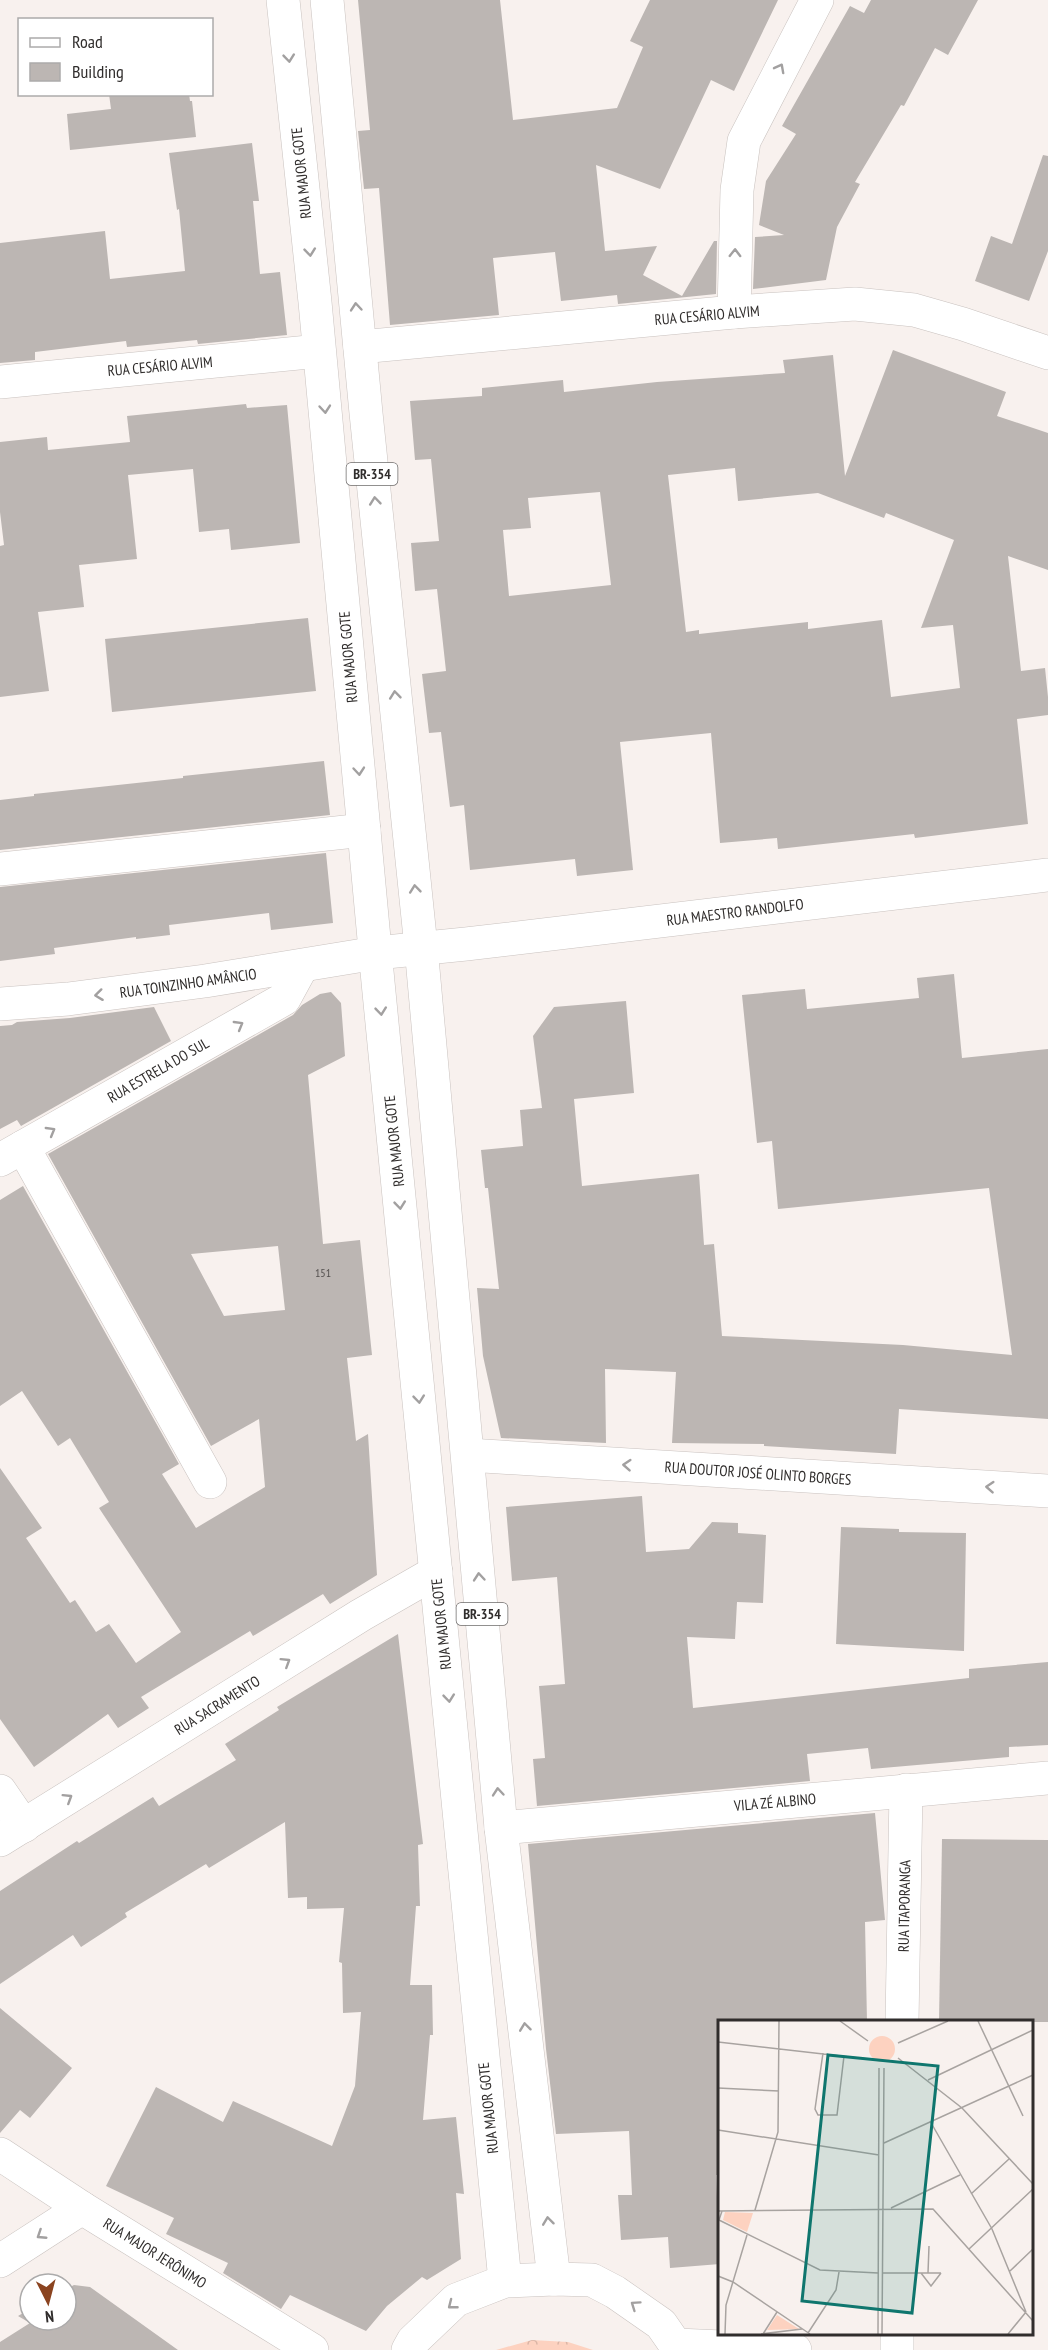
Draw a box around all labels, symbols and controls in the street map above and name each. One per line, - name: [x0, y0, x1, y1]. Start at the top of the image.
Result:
- legend: [18, 18, 213, 96]
- text: Road: [72, 30, 103, 53]
- one-way arrow: [282, 54, 295, 63]
- text: Building: [72, 60, 124, 83]
- one-way arrow: [773, 63, 784, 74]
- street label: RUA MAJOR GOTE: [287, 126, 315, 220]
- one-way arrow: [303, 248, 316, 257]
- one-way arrow: [729, 249, 742, 258]
- street label: RUA CESÁRIO ALVIM: [654, 301, 760, 329]
- one-way arrow: [350, 302, 363, 312]
- street label: RUA CESÁRIO ALVIM: [107, 352, 213, 380]
- one-way arrow: [318, 405, 331, 414]
- road number: BR-354: [346, 463, 398, 485]
- one-way arrow: [369, 496, 382, 506]
- street label: RUA MAJOR GOTE: [335, 610, 361, 704]
- one-way arrow: [389, 690, 402, 700]
- one-way arrow: [352, 766, 365, 775]
- one-way arrow: [409, 884, 422, 894]
- street label: RUA MAESTRO RANDOLFO: [665, 894, 805, 930]
- street label: RUA TOINZINHO AMÂNCIO: [118, 964, 258, 1002]
- one-way arrow: [94, 988, 104, 1001]
- one-way arrow: [374, 1006, 387, 1015]
- one-way arrow: [233, 1020, 243, 1032]
- street label: RUA ESTRELA DO SUL: [104, 1033, 213, 1107]
- street label: RUA MAJOR GOTE: [380, 1094, 408, 1188]
- one-way arrow: [45, 1127, 55, 1138]
- one-way arrow: [393, 1200, 406, 1209]
- house number: 151: [315, 1265, 331, 1280]
- one-way arrow: [412, 1394, 425, 1404]
- street label: RUA DOUTOR JOSÉ OLINTO BORGES: [664, 1457, 852, 1489]
- one-way arrow: [623, 1459, 632, 1472]
- one-way arrow: [985, 1481, 994, 1494]
- one-way arrow: [473, 1572, 486, 1581]
- street label: RUA MAJOR GOTE: [427, 1577, 455, 1671]
- road number: BR-354: [456, 1603, 508, 1625]
- one-way arrow: [280, 1657, 290, 1669]
- street label: RUA SACRAMENTO: [171, 1671, 263, 1739]
- one-way arrow: [442, 1693, 455, 1702]
- one-way arrow: [492, 1787, 505, 1797]
- street label: VILA ZÉ ALBINO: [732, 1789, 817, 1815]
- one-way arrow: [61, 1795, 72, 1806]
- street label: RUA ITAPORANGA: [894, 1859, 914, 1952]
- inset map: [718, 2020, 1033, 2335]
- one-way arrow: [519, 2023, 532, 2032]
- street label: RUA MAJOR GOTE: [474, 2061, 502, 2155]
- street label: RUA MAJOR JERÔNIMO: [100, 2214, 210, 2292]
- one-way arrow: [542, 2217, 554, 2226]
- one-way arrow: [37, 2227, 47, 2239]
- north arrow: [18, 2272, 78, 2332]
- one-way arrow: [448, 2297, 459, 2308]
- one-way arrow: [630, 2301, 641, 2312]
- text: N: [44, 2307, 55, 2327]

